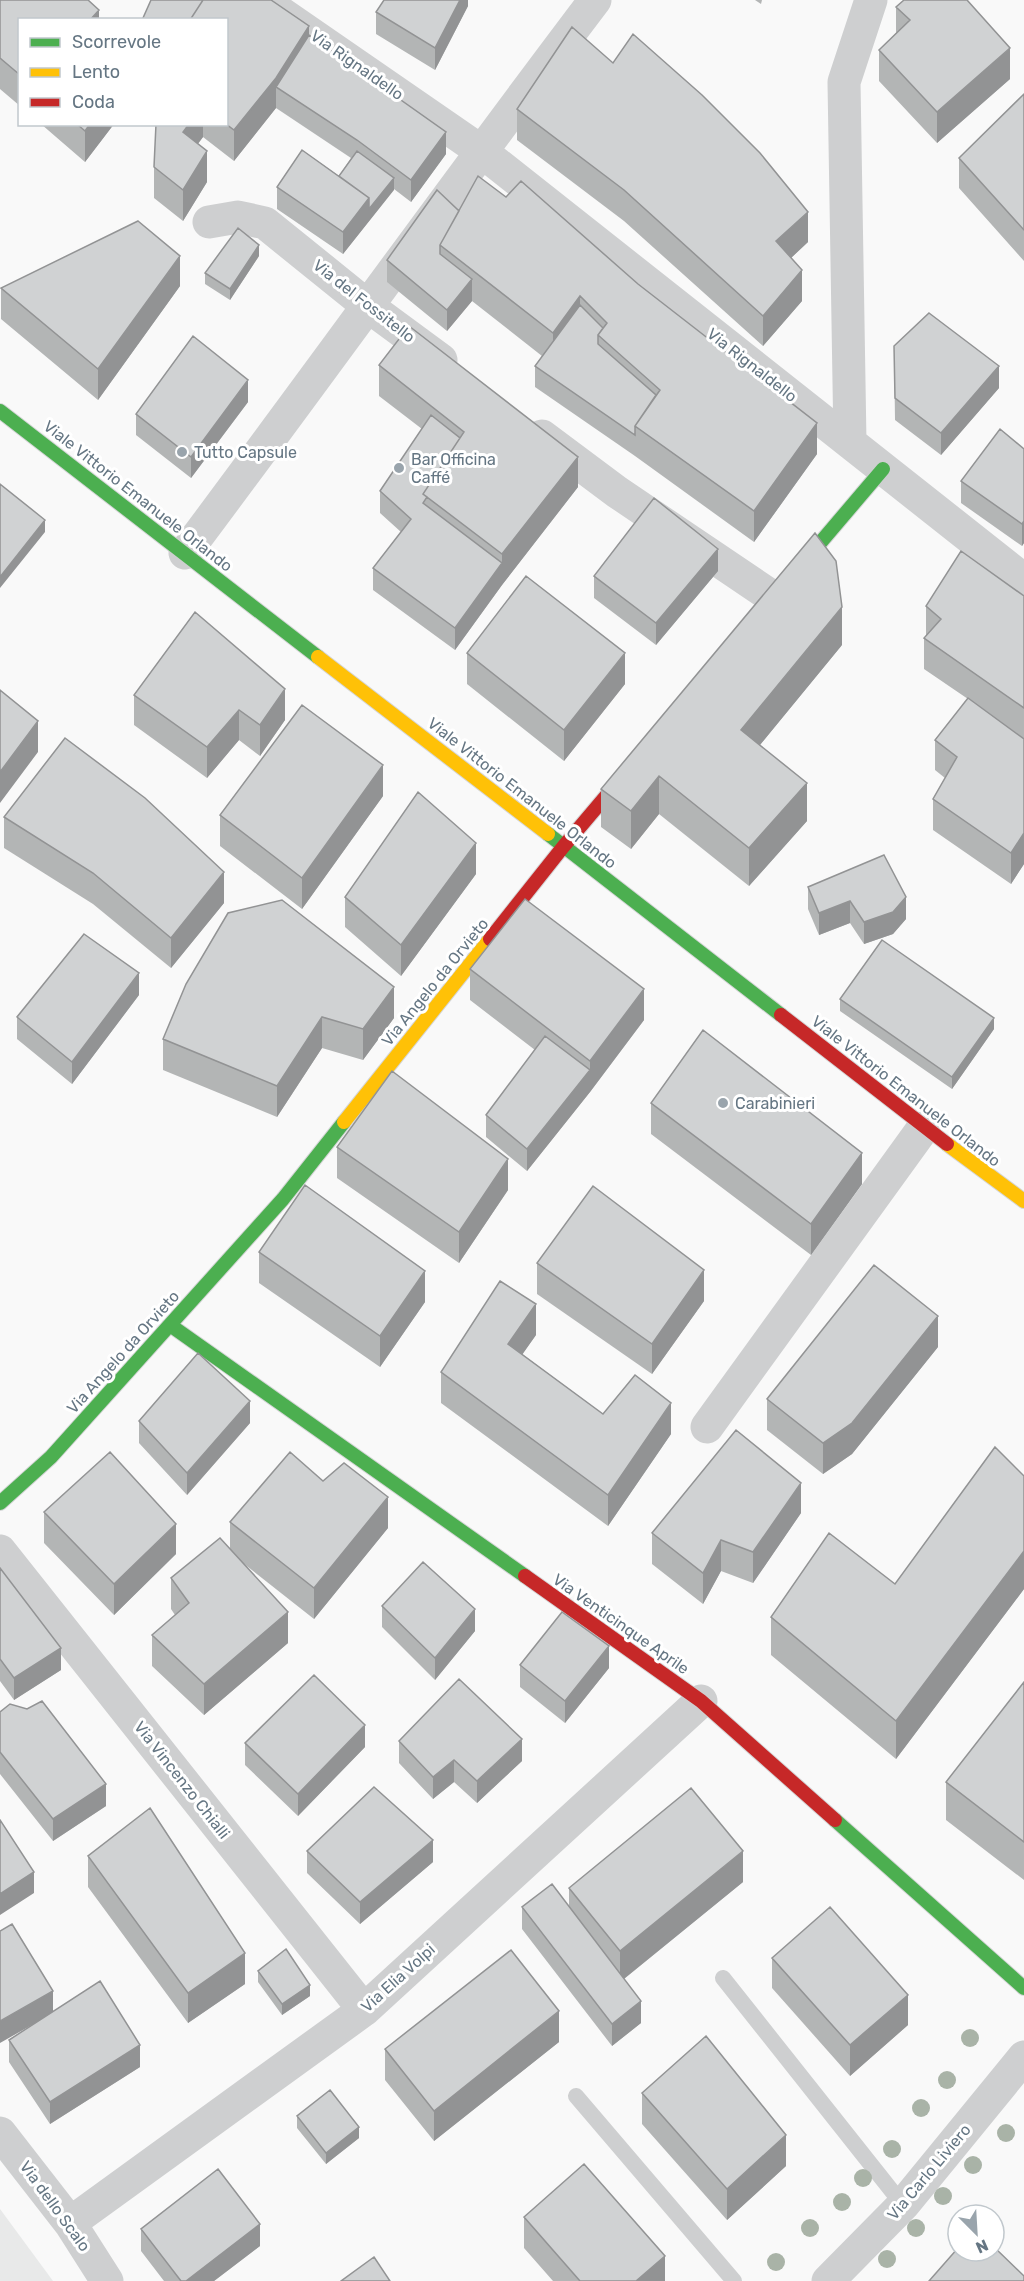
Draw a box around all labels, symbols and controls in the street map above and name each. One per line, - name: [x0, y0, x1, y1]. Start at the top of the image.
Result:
- legend: [18, 18, 228, 126]
- street label: Via Rignaldello: [307, 26, 407, 104]
- text: Scorrevole: [72, 31, 161, 53]
- text: Lento: [72, 61, 120, 83]
- text: Coda: [72, 91, 115, 113]
- street label: Via del Fossitello: [309, 255, 419, 347]
- street label: Via Rignaldello: [703, 324, 801, 406]
- street label: Viale Vittorio Emanuele Orlando: [40, 416, 236, 576]
- place label: Tutto Capsule: [194, 443, 297, 462]
- marker: Tutto Capsule: [175, 445, 189, 459]
- place label: Bar Officina Caffé: [411, 450, 496, 487]
- marker: Bar Officina Caffé: [392, 461, 406, 475]
- street label: Viale Vittorio Emanuele Orlando: [424, 713, 620, 873]
- street label: Via Angelo da Orvieto: [378, 914, 492, 1050]
- street label: Viale Vittorio Emanuele Orlando: [808, 1011, 1004, 1171]
- place label: Carabinieri: [735, 1094, 815, 1113]
- marker: Carabinieri: [716, 1096, 730, 1110]
- street label: Via Angelo da Orvieto: [63, 1287, 183, 1417]
- street label: Via Venticinque Aprile: [549, 1570, 693, 1678]
- street label: Via Vincenzo Chialli: [130, 1717, 234, 1843]
- street label: Via Elia Volpi: [357, 1940, 439, 2016]
- street label: Via Carlo Liviero: [883, 2120, 975, 2224]
- street label: Via dello Scalo: [16, 2157, 94, 2255]
- north arrow: [946, 2203, 1006, 2263]
- text: N: [973, 2235, 991, 2257]

